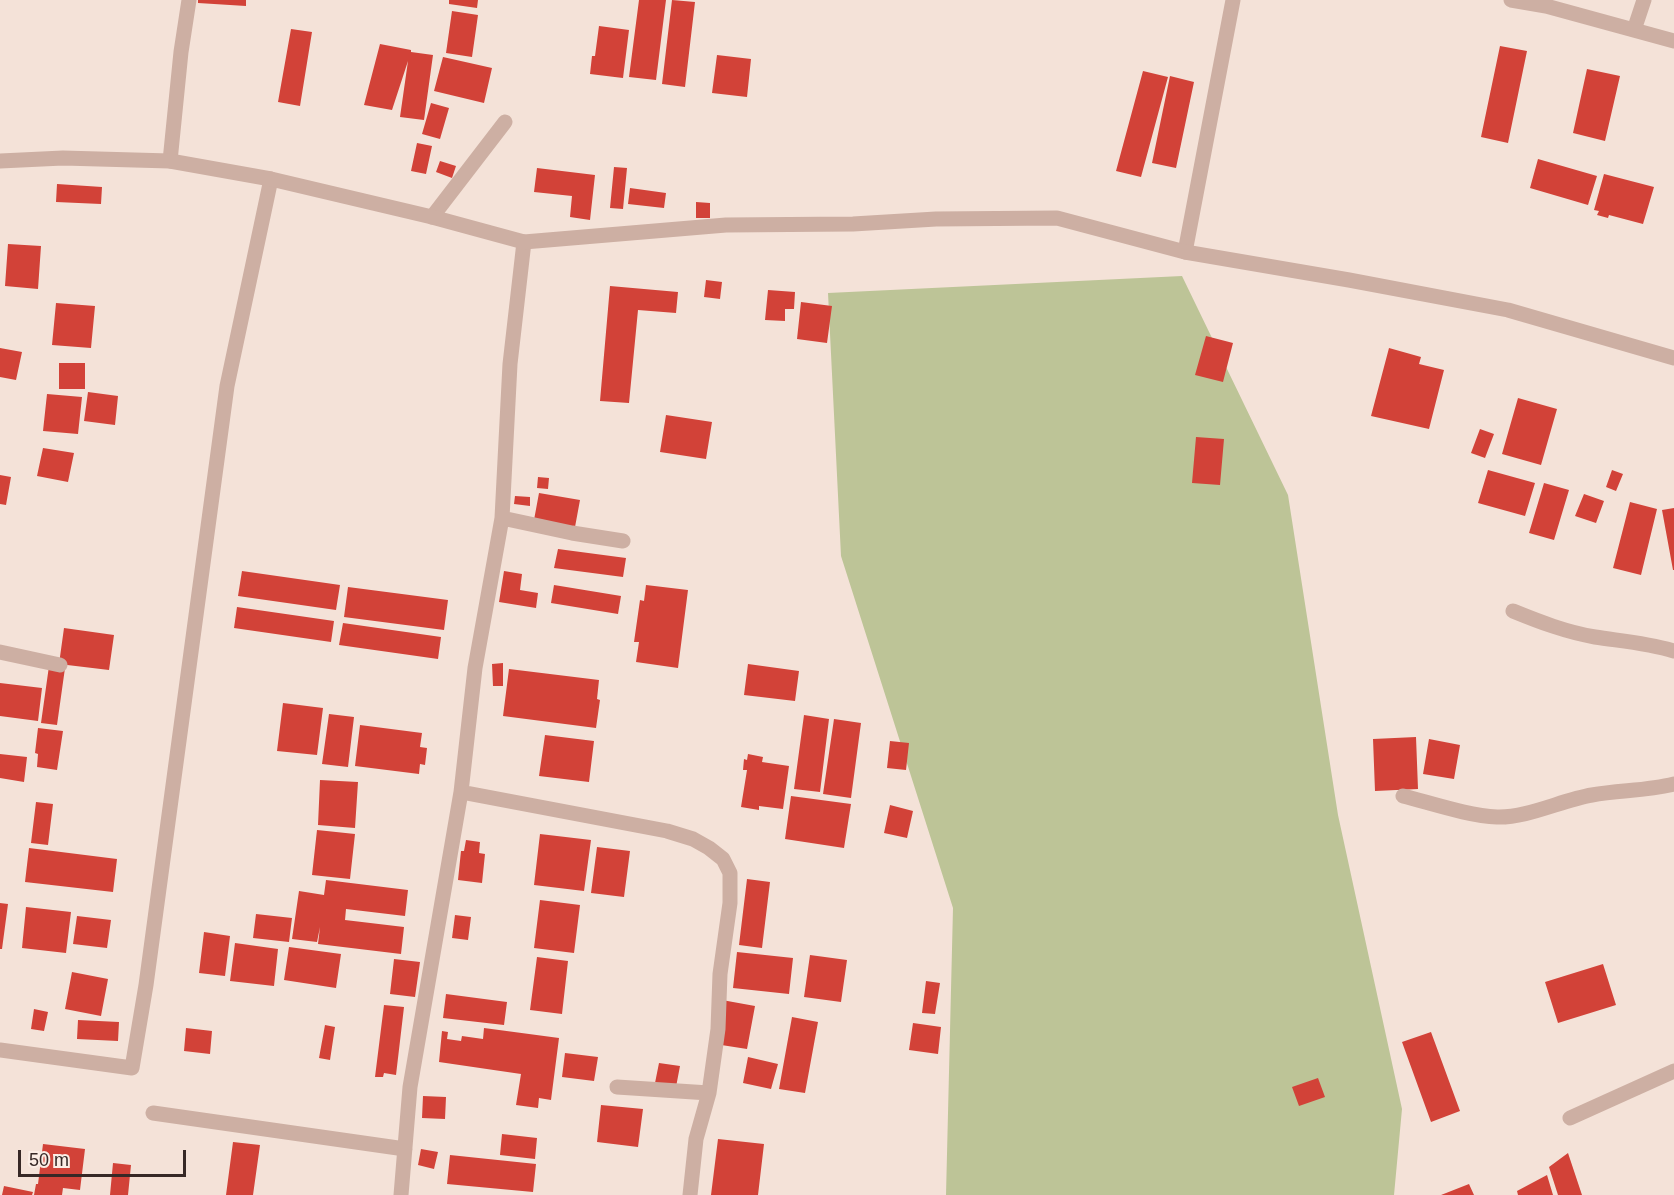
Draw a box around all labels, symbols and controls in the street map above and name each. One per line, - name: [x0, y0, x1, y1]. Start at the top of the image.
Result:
- scale bar: [21, 1138, 189, 1176]
- text: 50 m: [29, 1150, 69, 1170]

